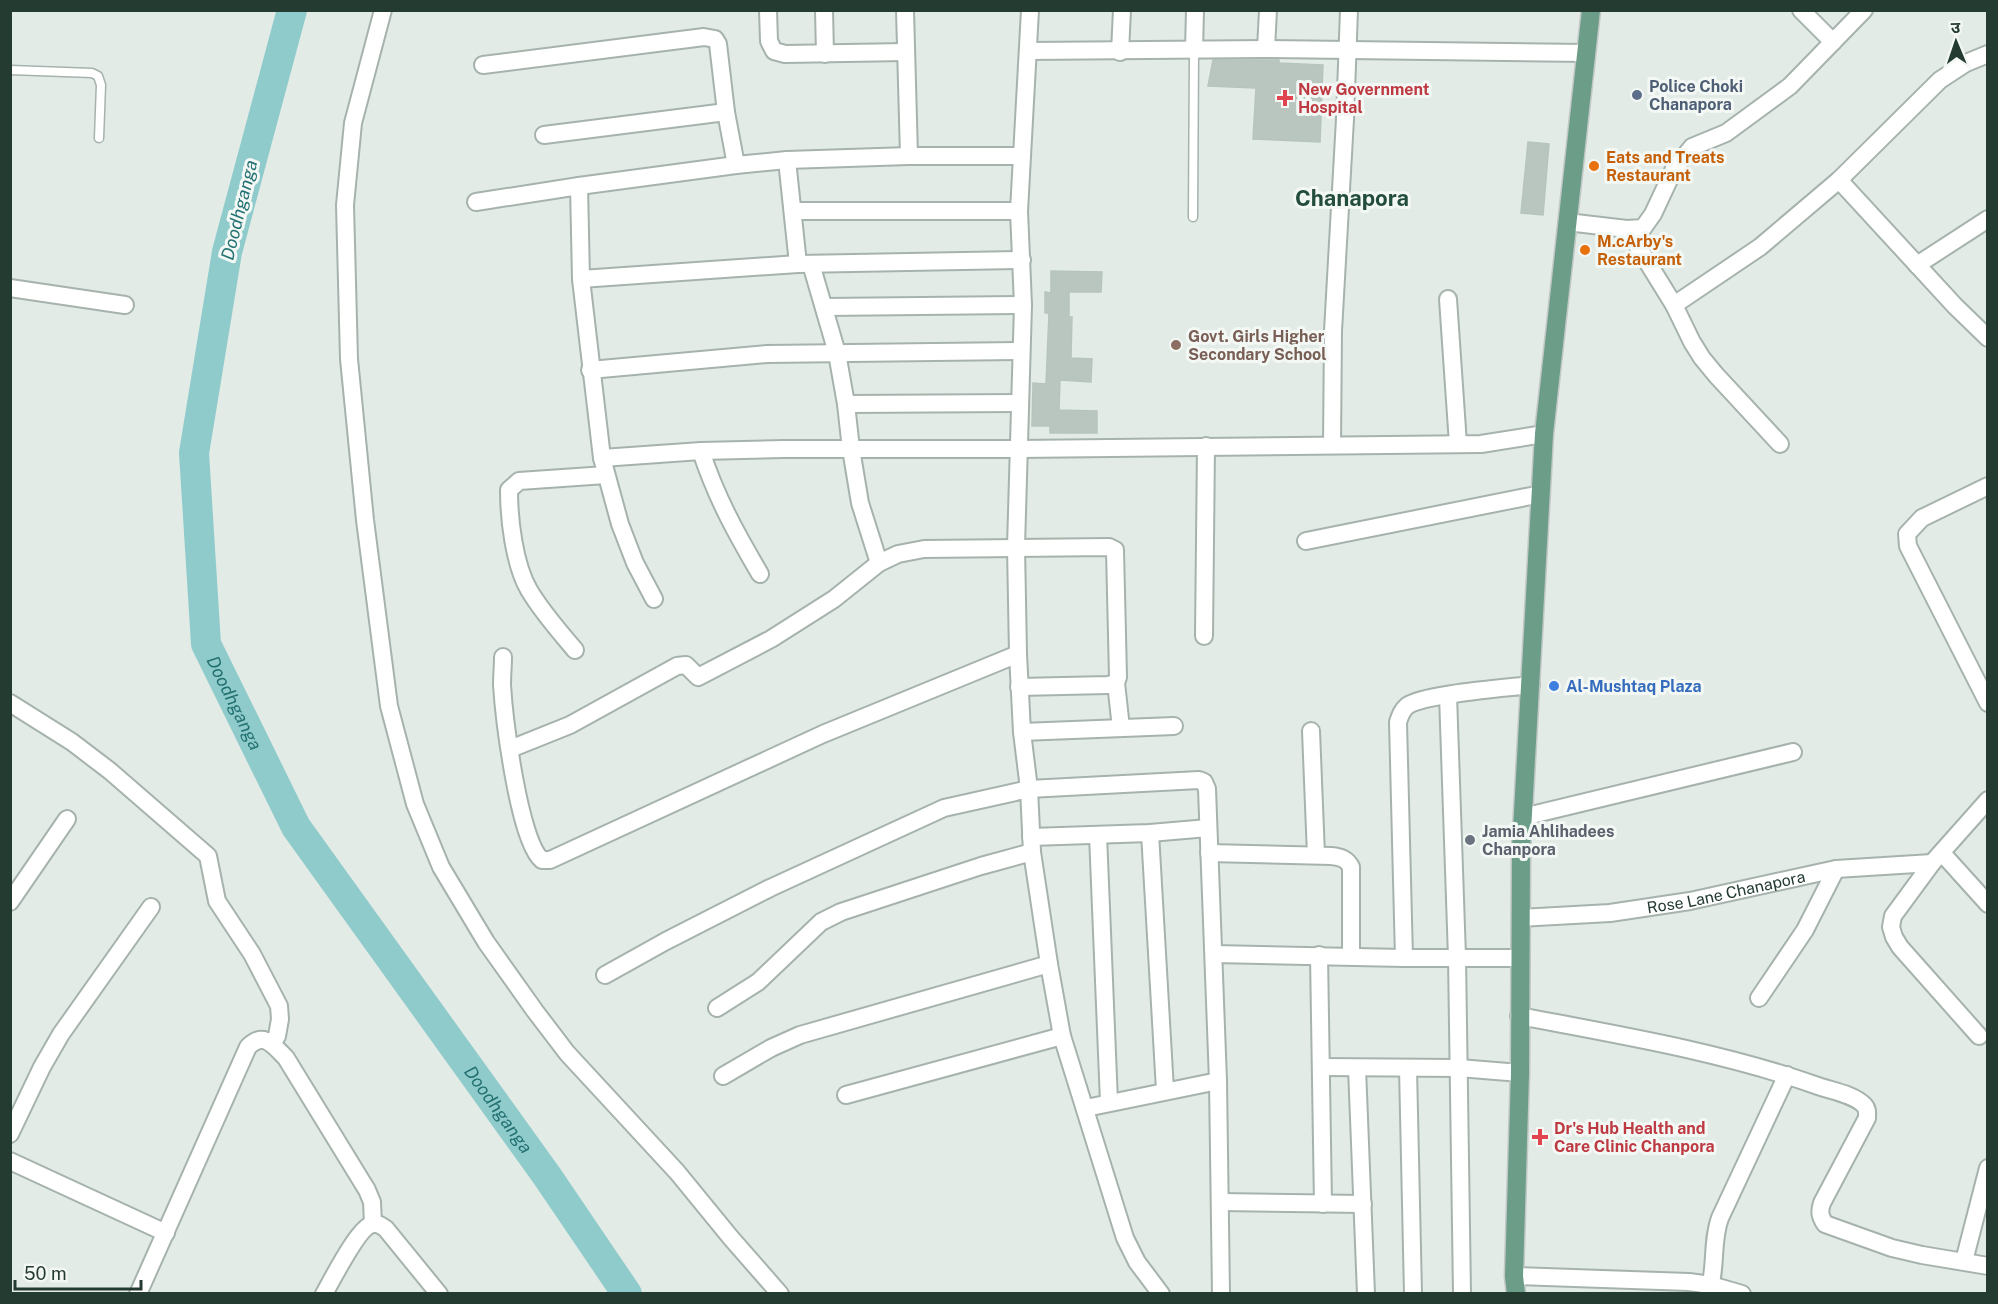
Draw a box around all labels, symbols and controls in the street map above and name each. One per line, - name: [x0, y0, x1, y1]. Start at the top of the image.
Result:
- north arrow: [1926, 12, 1986, 72]
- text: उ: [1950, 18, 1961, 37]
- place label: Police Choki Chanapora: [1649, 77, 1743, 114]
- place label: New Government Hospital: [1298, 80, 1430, 117]
- marker: Police Choki Chanapora: [1630, 88, 1644, 102]
- marker: New Government Hospital: [1276, 89, 1294, 107]
- place label: Eats and Treats Restaurant: [1606, 148, 1724, 185]
- water label: Doodhganga: [216, 158, 262, 262]
- marker: Eats and Treats Restaurant: [1587, 159, 1601, 173]
- district label: Chanapora: [1295, 185, 1409, 211]
- place label: M.cArby's Restaurant: [1597, 232, 1682, 269]
- marker: M.cArby's Restaurant: [1578, 243, 1592, 257]
- place label: Govt. Girls Higher Secondary School: [1188, 327, 1327, 364]
- marker: Govt. Girls Higher Secondary School: [1169, 338, 1183, 352]
- water label: Doodhganga: [203, 652, 267, 753]
- place label: Al-Mushtaq Plaza: [1566, 677, 1702, 696]
- marker: Al-Mushtaq Plaza: [1547, 679, 1561, 693]
- place label: Jamia Ahlihadees Chanpora: [1482, 822, 1614, 859]
- marker: Jamia Ahlihadees Chanpora: [1463, 833, 1477, 847]
- street label: Rose Lane Chanapora: [1646, 867, 1807, 917]
- water label: Doodhganga: [460, 1061, 537, 1157]
- place label: Dr's Hub Health and Care Clinic Chanpora: [1554, 1119, 1715, 1156]
- marker: Dr's Hub Health and Care Clinic Chanpora: [1531, 1128, 1549, 1146]
- scale bar: [15, 1253, 141, 1291]
- text: 50 m: [24, 1263, 67, 1284]

